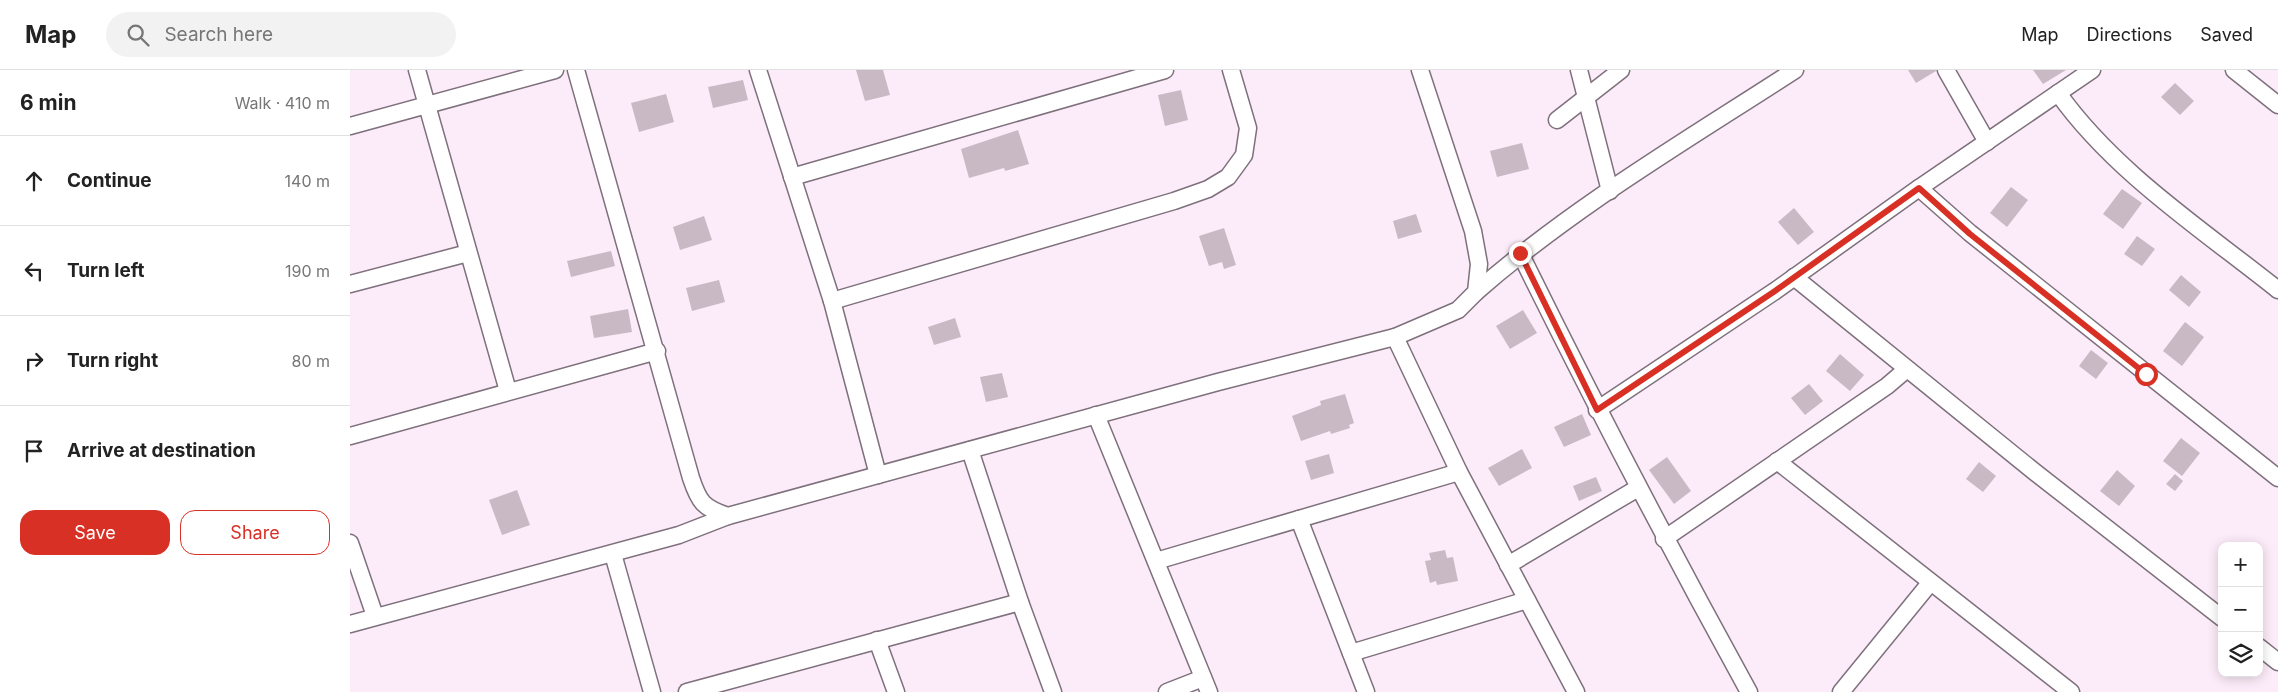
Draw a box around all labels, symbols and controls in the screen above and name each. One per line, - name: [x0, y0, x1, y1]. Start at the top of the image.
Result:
- search box: [106, 12, 456, 57]
- text: Map: [25, 20, 76, 49]
- icon: search: [124, 21, 152, 49]
- text: Search here: [164, 23, 273, 46]
- text: Map: [2021, 24, 2059, 45]
- text: Directions: [2087, 24, 2172, 45]
- text: Saved: [2200, 24, 2253, 45]
- text: 6 min: [20, 90, 77, 115]
- text: Walk · 410 m: [235, 93, 330, 113]
- icon: ahead: [20, 167, 48, 195]
- text: Continue: [67, 169, 152, 192]
- text: 140 m: [285, 171, 330, 191]
- route end: [1509, 242, 1532, 265]
- icon: left: [20, 257, 48, 285]
- text: Turn left: [67, 259, 145, 282]
- text: 190 m: [285, 261, 330, 281]
- icon: right: [20, 347, 48, 375]
- text: Turn right: [67, 349, 158, 372]
- text: 80 m: [291, 351, 330, 371]
- route start: [2135, 363, 2158, 386]
- icon: arrive: [20, 437, 48, 465]
- text: Arrive at destination: [67, 439, 256, 462]
- button: Save: [20, 510, 170, 555]
- button: Share: [180, 510, 330, 555]
- map controls: [2218, 542, 2263, 677]
- button: +: [2218, 542, 2263, 587]
- button: −: [2218, 587, 2263, 632]
- button: layers: [2218, 632, 2263, 677]

